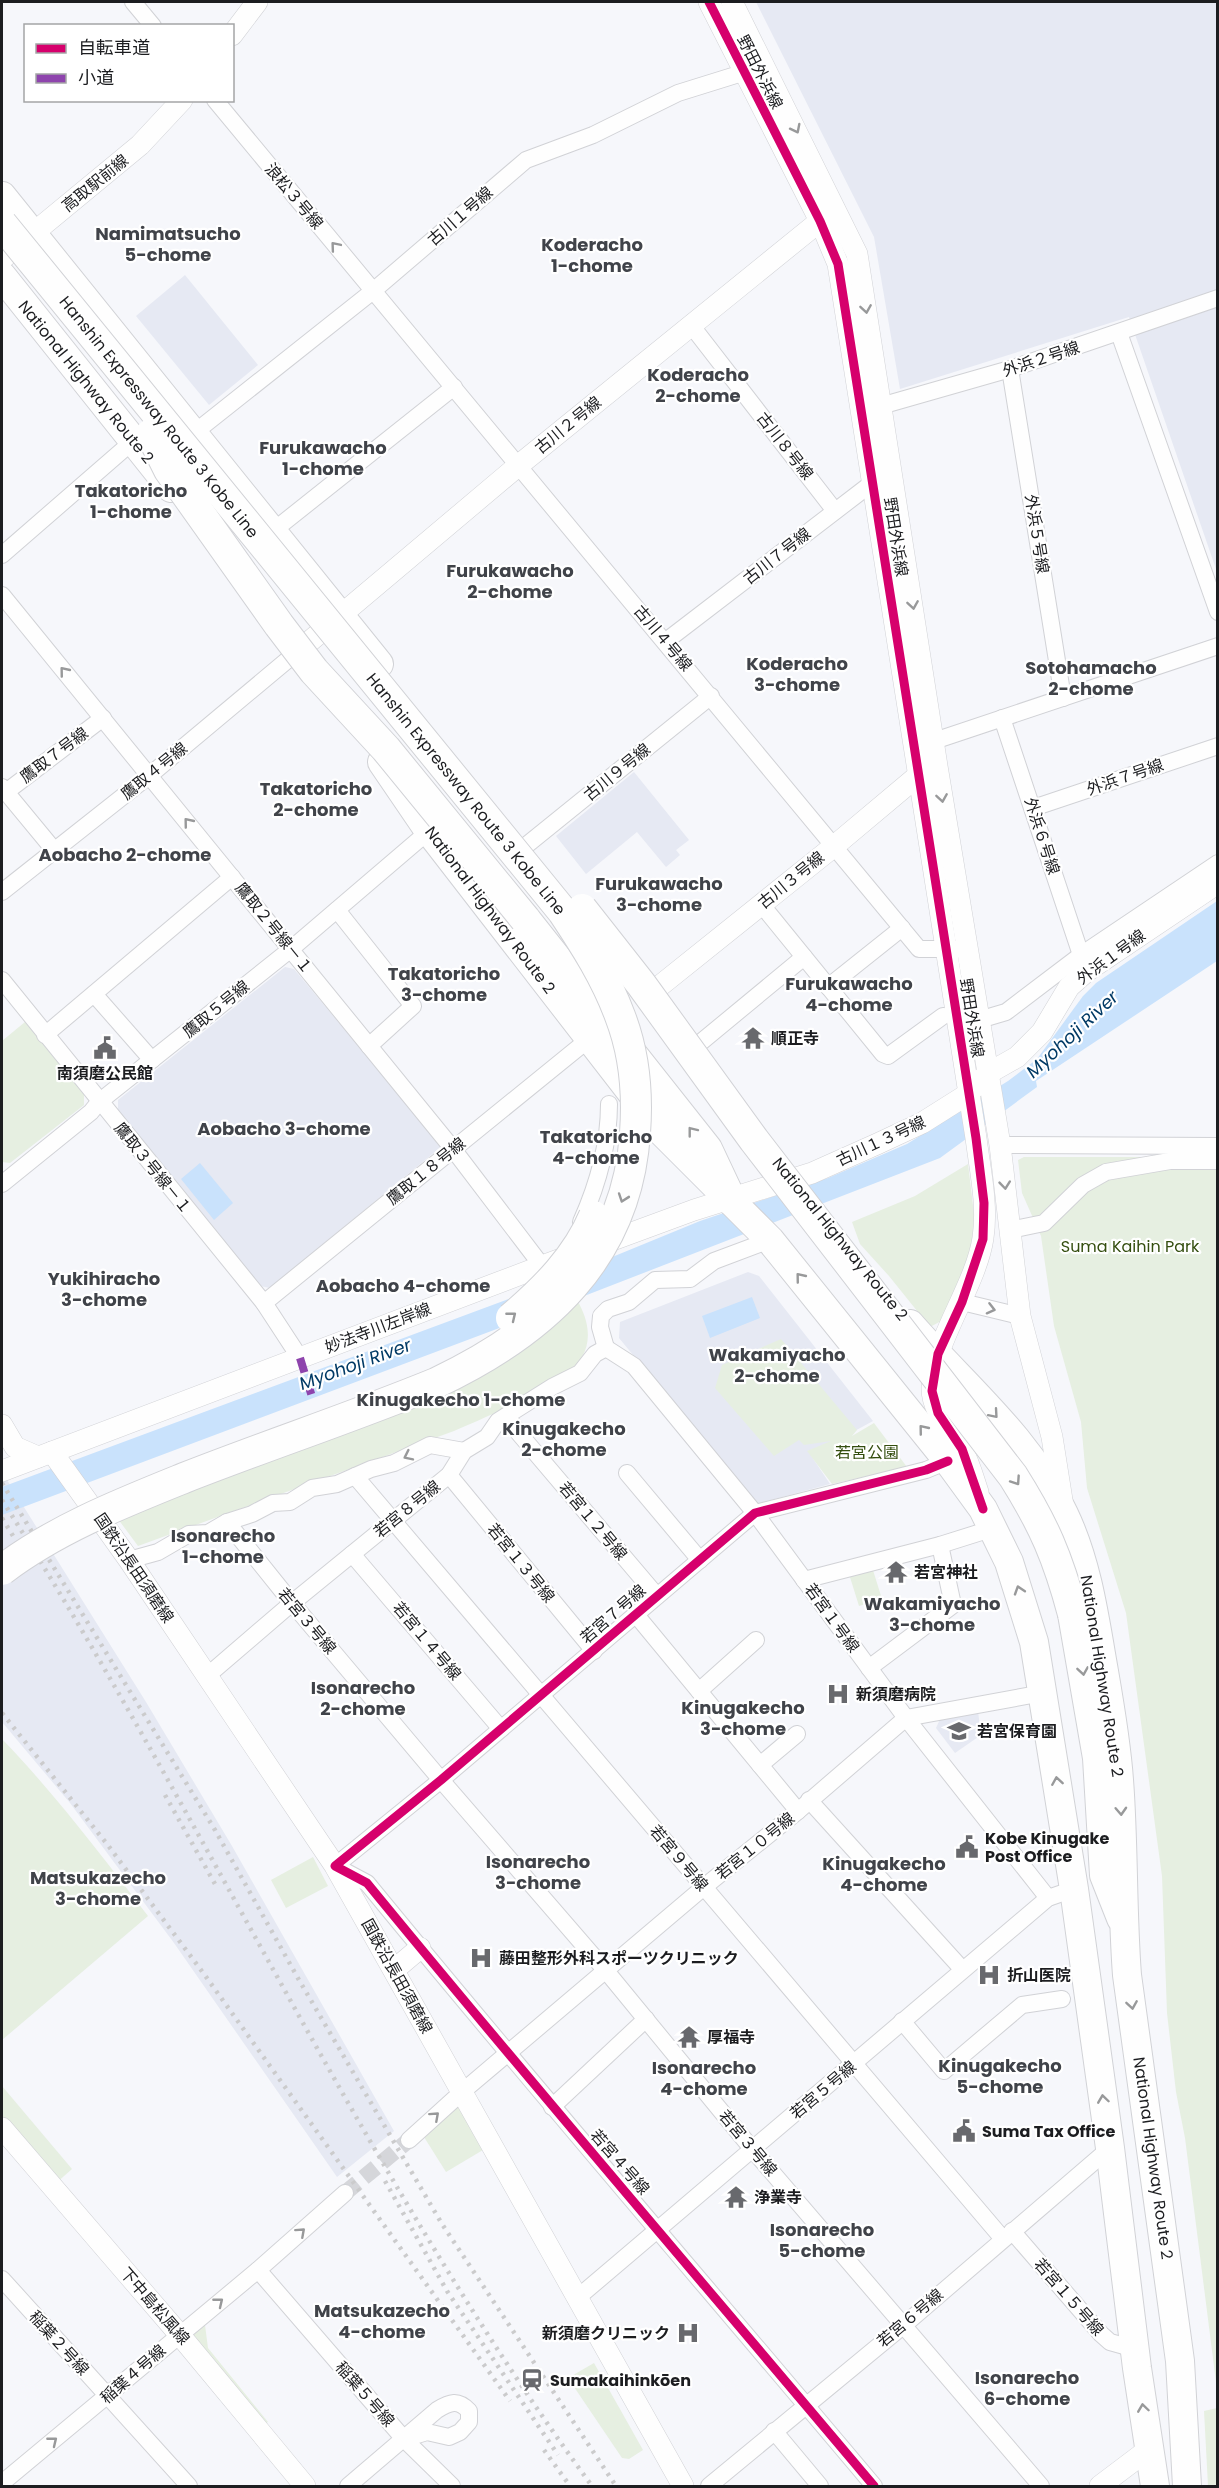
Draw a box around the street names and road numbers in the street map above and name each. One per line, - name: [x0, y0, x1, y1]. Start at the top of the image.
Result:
- street label: 野田外浜線: [732, 31, 788, 113]
- street label: 高取駅前線: [57, 149, 133, 217]
- street label: 浪松３号線: [259, 158, 329, 234]
- street label: 古川１号線: [422, 181, 498, 251]
- street label: Hanshin Expressway Route 3 Kobe Line: [54, 291, 264, 543]
- street label: National Highway Route 2: [13, 295, 159, 469]
- street label: 外浜２号線: [999, 336, 1083, 382]
- street label: 古川２号線: [530, 391, 606, 459]
- street label: 古川８号線: [751, 407, 819, 485]
- street label: 外浜５号線: [1019, 493, 1055, 575]
- street label: 野田外浜線: [878, 496, 914, 578]
- street label: 古川７号線: [738, 522, 816, 590]
- street label: 古川４号線: [628, 600, 698, 676]
- street label: Hanshin Expressway Route 3 Kobe Line: [361, 668, 571, 920]
- street label: 鷹取７号線: [15, 722, 93, 788]
- street label: 鷹取４号線: [116, 737, 192, 805]
- street label: 古川９号線: [579, 738, 655, 806]
- street label: 外浜７号線: [1083, 753, 1167, 801]
- street label: 外浜６号線: [1019, 794, 1065, 878]
- street label: National Highway Route 2: [419, 822, 561, 998]
- street label: 古川３号線: [753, 846, 829, 914]
- street label: 鷹取２号線－１: [230, 877, 318, 979]
- street label: 外浜１号線: [1072, 924, 1150, 990]
- street label: 鷹取５号線: [178, 975, 254, 1043]
- street label: 野田外浜線: [954, 977, 990, 1059]
- street label: 古川１３号線: [833, 1110, 929, 1172]
- street label: 鷹取３号線－１: [109, 1117, 197, 1219]
- street label: 鷹取１８号線: [381, 1132, 471, 1210]
- street label: National Highway Route 2: [767, 1152, 913, 1326]
- street label: 妙法寺川左岸線: [322, 1297, 434, 1359]
- street label: 若宮８号線: [369, 1475, 445, 1543]
- street label: 若宮１２号線: [553, 1477, 633, 1565]
- street label: 国鉄沿長田須磨線: [89, 1509, 179, 1627]
- street label: 若宮１３号線: [482, 1518, 560, 1608]
- street label: National Highway Route 2: [1075, 1573, 1129, 1779]
- street label: 若宮７号線: [575, 1579, 651, 1649]
- street label: 若宮１号線: [799, 1579, 865, 1657]
- street label: 若宮３号線: [272, 1583, 342, 1659]
- street label: 若宮１４号線: [387, 1597, 467, 1685]
- street label: 若宮１０号線: [710, 1807, 800, 1885]
- street label: 若宮９号線: [644, 1820, 714, 1896]
- street label: 国鉄沿長田須磨線: [356, 1914, 438, 2038]
- street label: 若宮５号線: [785, 2055, 861, 2125]
- street label: National Highway Route 2: [1127, 2055, 1179, 2261]
- street label: 若宮３号線: [713, 2105, 783, 2181]
- street label: 若宮４号線: [585, 2124, 655, 2200]
- street label: 若宮１５号線: [1029, 2253, 1109, 2341]
- street label: 下中島松風線: [115, 2262, 195, 2350]
- street label: 若宮６号線: [872, 2283, 948, 2353]
- street label: 稲葉２号線: [24, 2306, 94, 2380]
- street label: 稲葉４号線: [95, 2339, 171, 2409]
- street label: 稲葉５号線: [330, 2356, 400, 2432]

